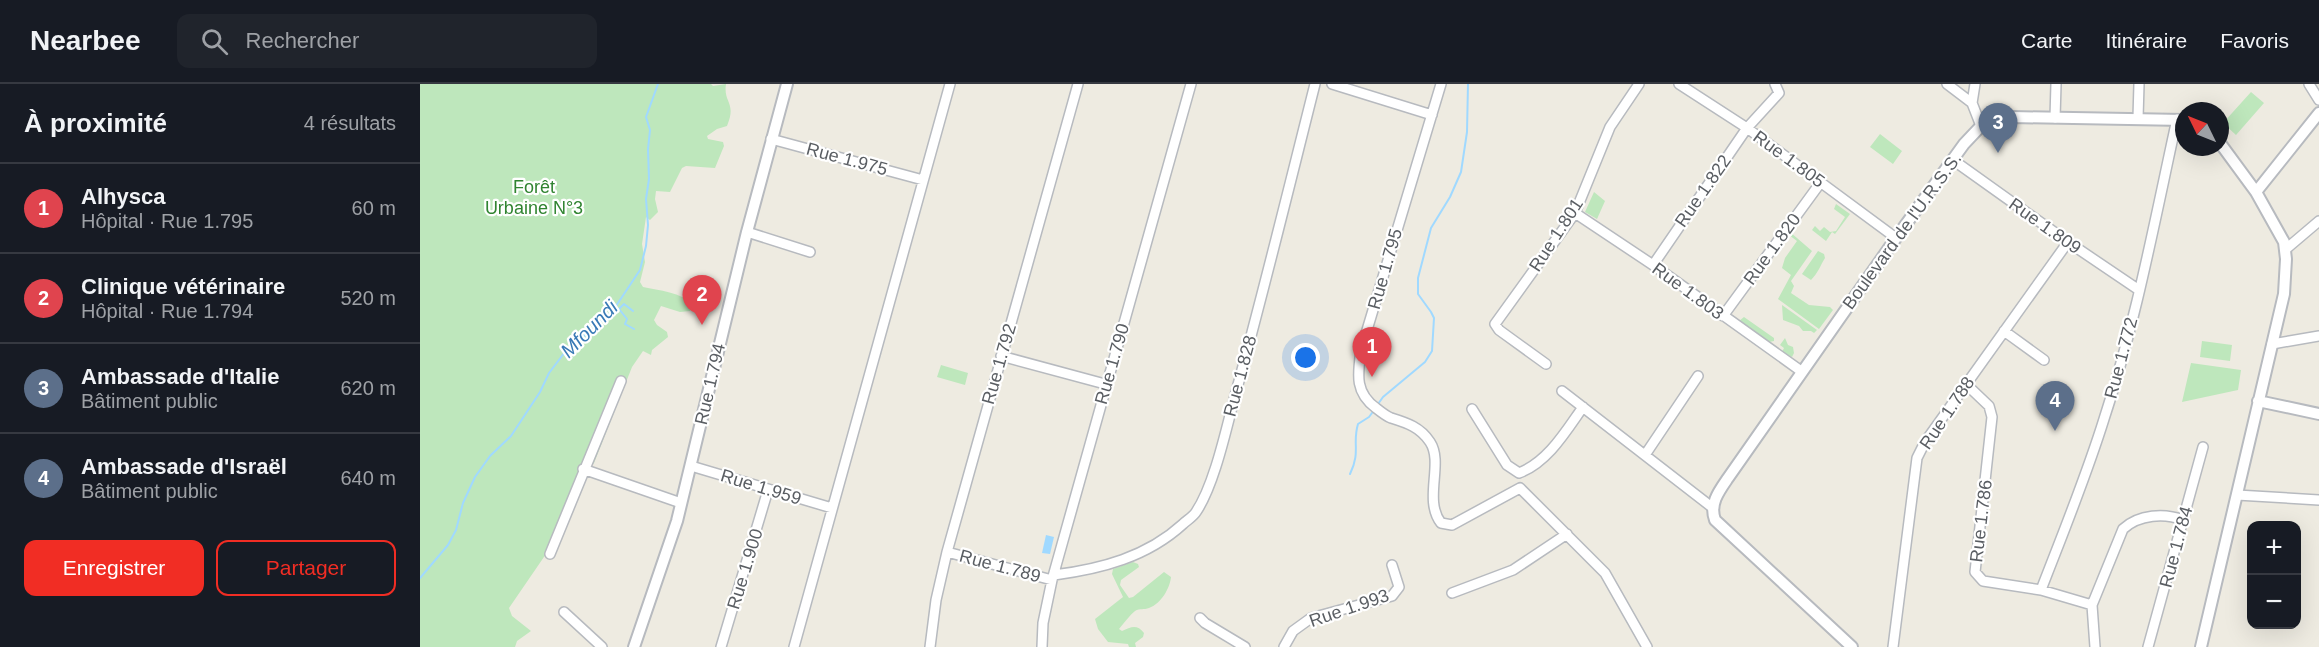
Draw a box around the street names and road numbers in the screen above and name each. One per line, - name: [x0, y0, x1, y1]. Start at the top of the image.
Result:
- street label: Rue 1.805: [1750, 126, 1828, 192]
- street label: Rue 1.975: [804, 139, 890, 179]
- street label: Boulevard de l'U.R.S.S.: [1839, 149, 1965, 313]
- street label: Rue 1.822: [1671, 151, 1735, 231]
- street label: Rue 1.809: [2005, 194, 2085, 258]
- street label: Rue 1.801: [1525, 195, 1587, 275]
- street label: Rue 1.820: [1739, 210, 1805, 288]
- street label: Rue 1.795: [1364, 226, 1406, 312]
- street label: Rue 1.803: [1649, 258, 1727, 324]
- street label: Rue 1.772: [2101, 315, 2141, 401]
- street label: Rue 1.792: [978, 321, 1020, 407]
- street label: Rue 1.790: [1091, 321, 1133, 407]
- street label: Rue 1.828: [1220, 333, 1260, 419]
- street label: Rue 1.794: [691, 341, 729, 427]
- street label: Rue 1.788: [1915, 373, 1979, 453]
- street label: Rue 1.959: [718, 465, 804, 509]
- street label: Rue 1.786: [1966, 479, 1996, 563]
- street label: Rue 1.784: [2156, 504, 2196, 590]
- street label: Rue 1.900: [723, 526, 767, 612]
- street label: Rue 1.789: [957, 546, 1043, 586]
- street label: Rue 1.993: [1306, 585, 1392, 631]

